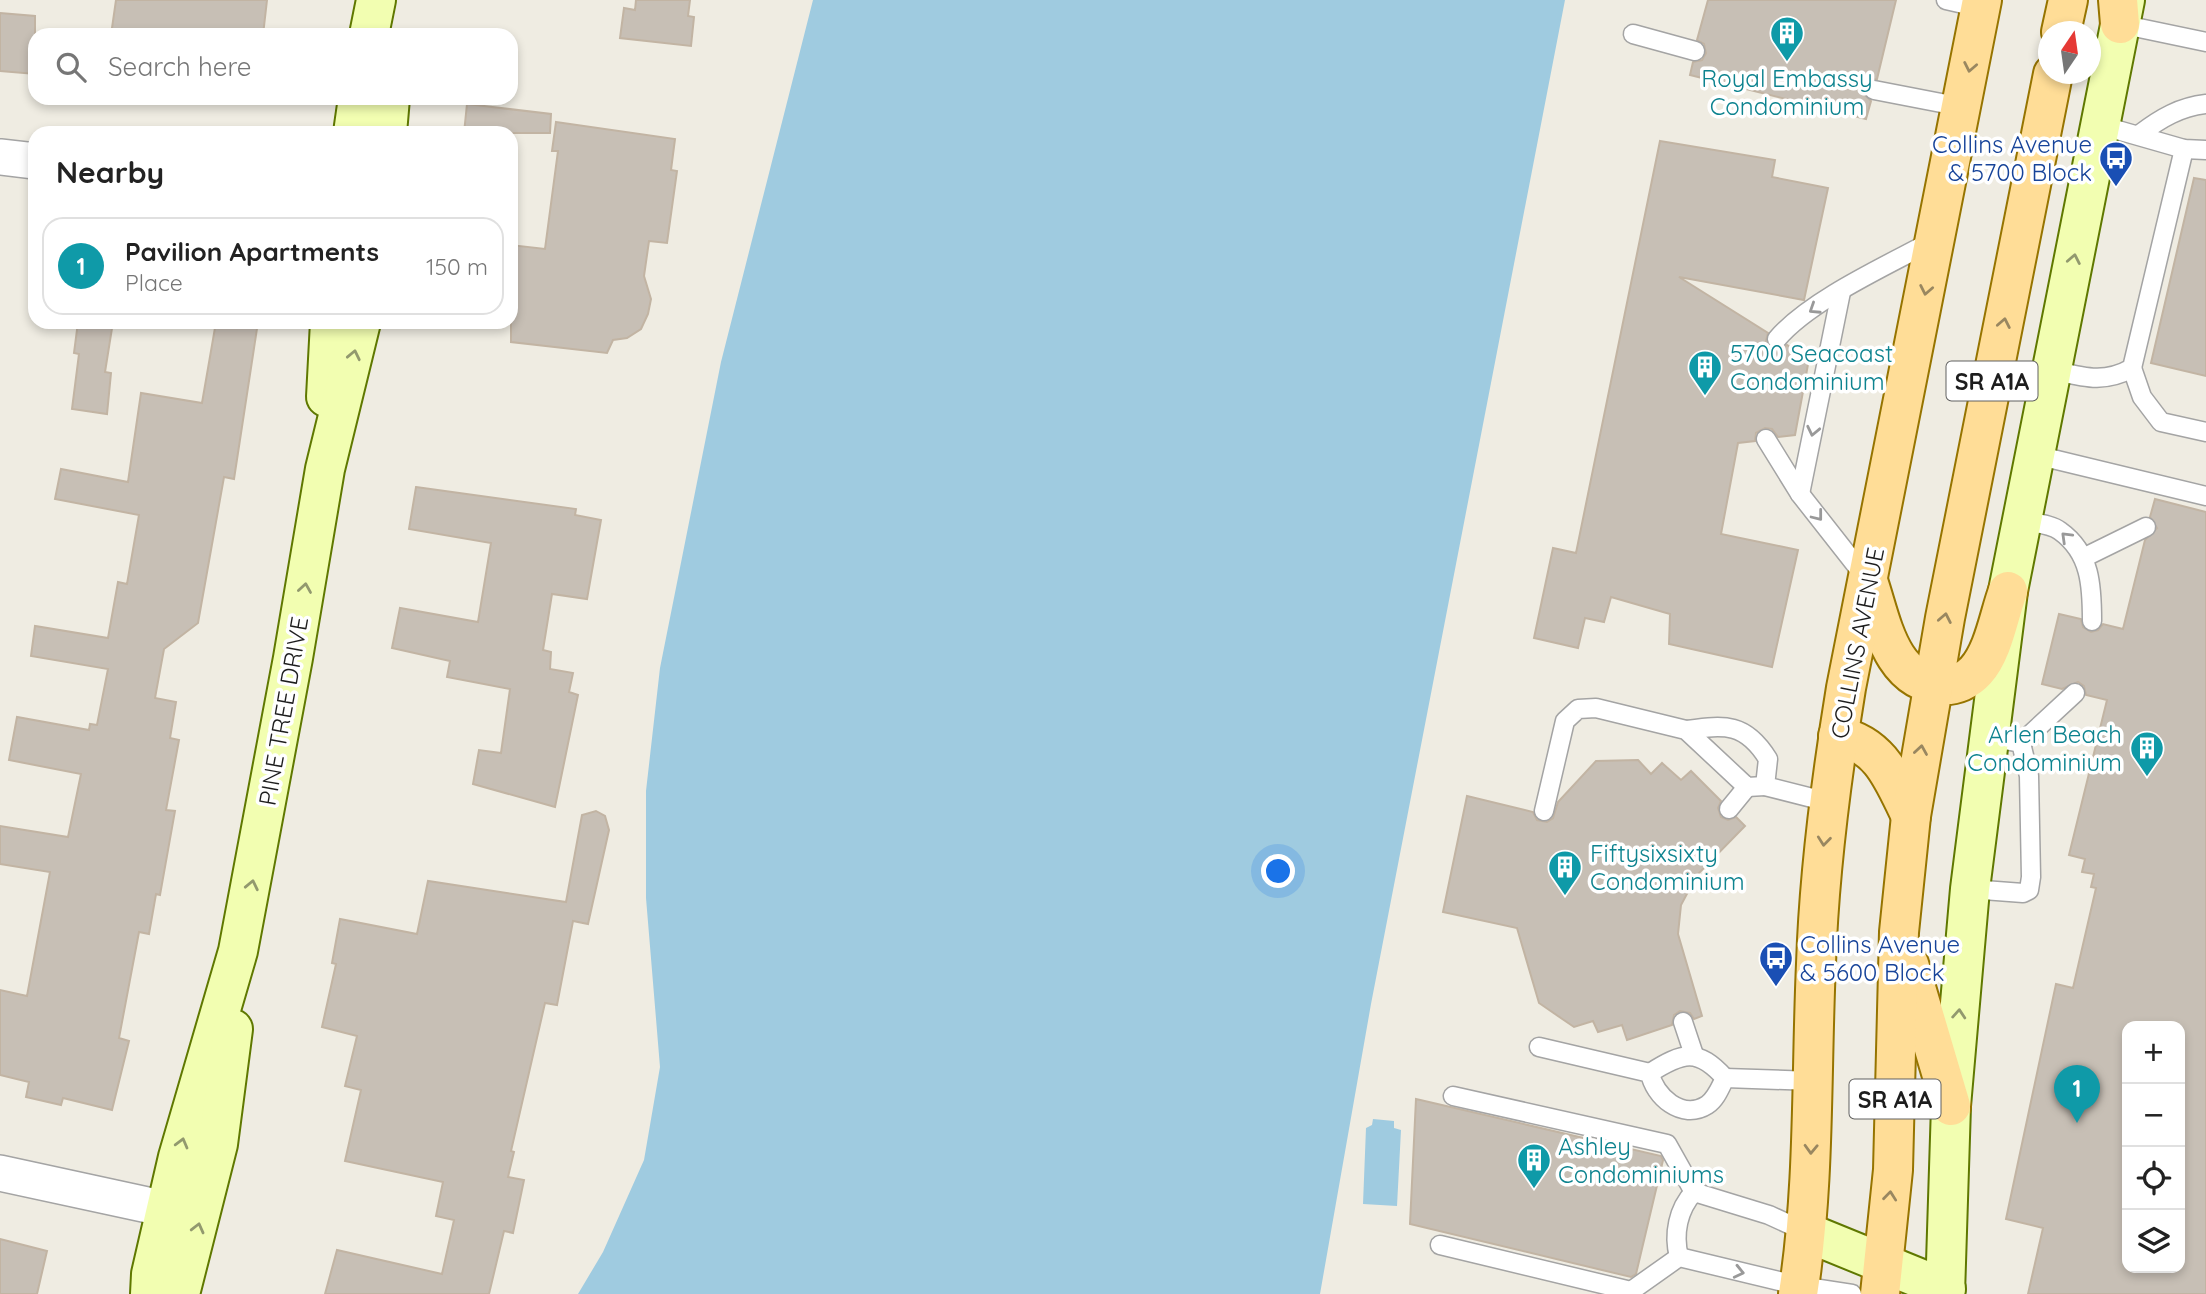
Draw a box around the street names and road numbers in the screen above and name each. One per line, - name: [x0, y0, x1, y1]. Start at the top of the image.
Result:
- road number: SR A1A: [1946, 362, 2038, 400]
- street label: COLLINS AVENUE: [1824, 545, 1890, 741]
- street label: PINE TREE DRIVE: [252, 614, 314, 808]
- road number: SR A1A: [1850, 1080, 1940, 1118]

